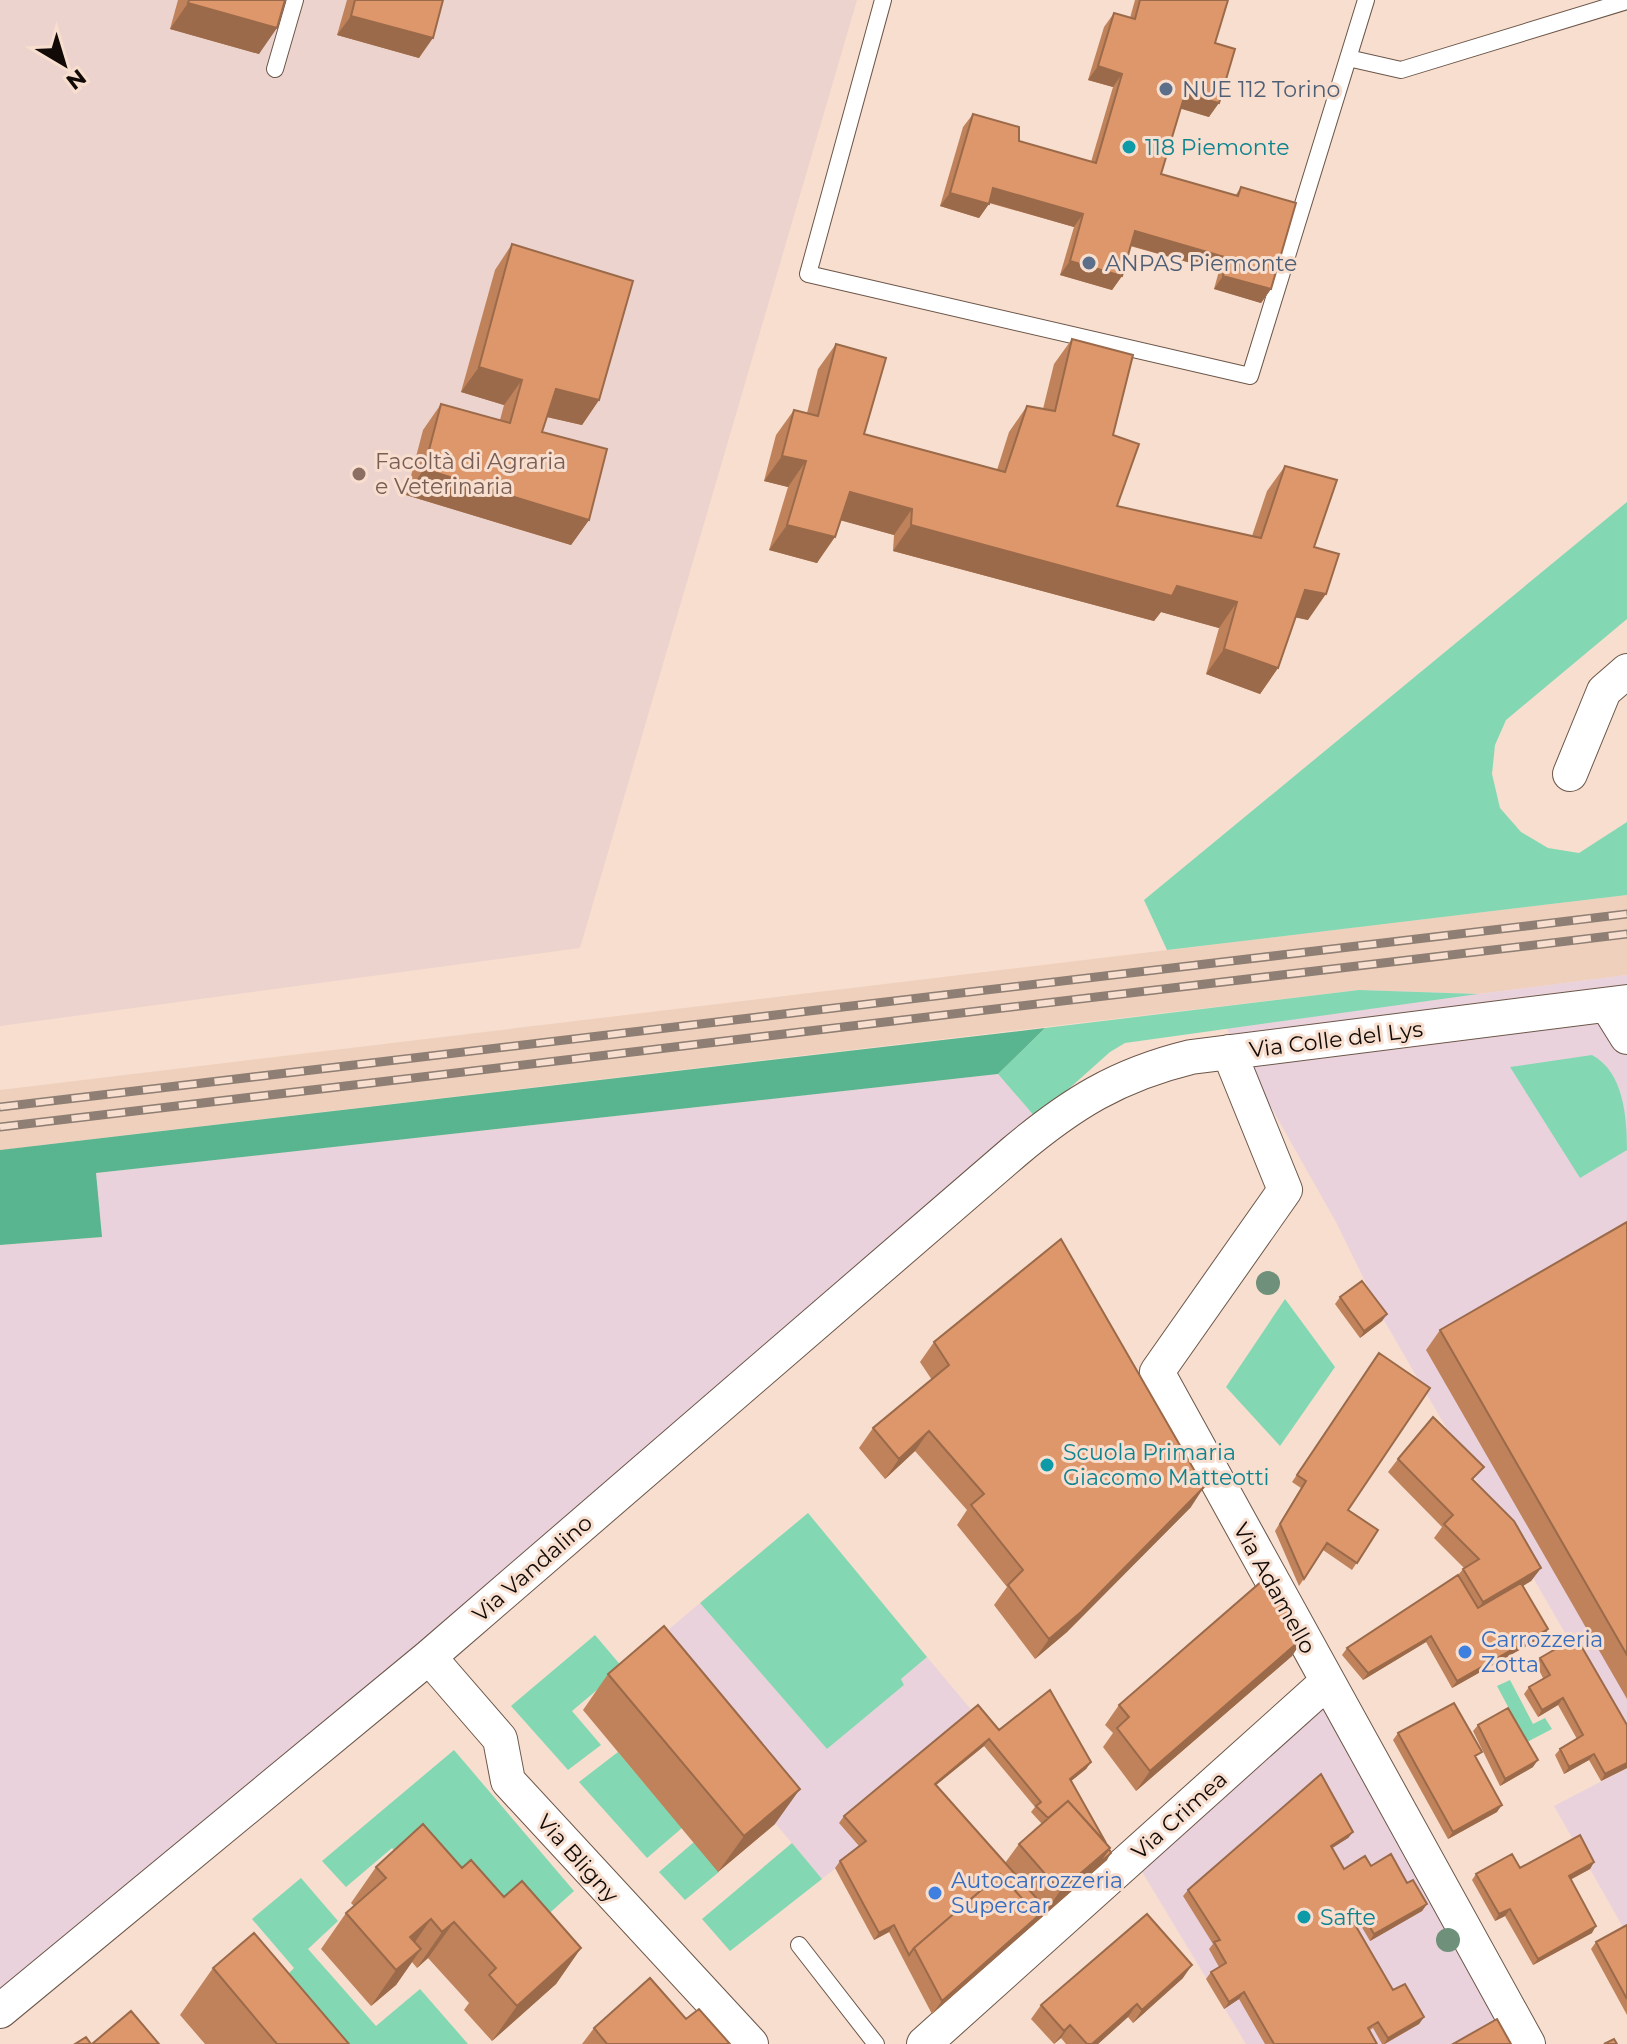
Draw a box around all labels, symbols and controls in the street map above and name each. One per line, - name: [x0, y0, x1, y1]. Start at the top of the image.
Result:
- north arrow: [24, 24, 104, 104]
- text: N: [61, 63, 91, 95]
- place label: NUE 112 Torino: [1182, 76, 1340, 103]
- marker: NUE 112 Torino: [1157, 80, 1175, 98]
- place label: 118 Piemonte: [1145, 134, 1290, 161]
- marker: 118 Piemonte: [1120, 138, 1138, 156]
- place label: ANPAS Piemonte: [1105, 250, 1297, 277]
- marker: ANPAS Piemonte: [1080, 254, 1098, 272]
- place label: Facoltà di Agraria e Veterinaria: [375, 448, 566, 500]
- marker: Facoltà di Agraria e Veterinaria: [350, 465, 368, 483]
- street label: Via Colle del Lys: [1248, 1015, 1425, 1064]
- place label: Scuola Primaria Giacomo Matteotti: [1063, 1439, 1269, 1491]
- marker: Scuola Primaria Giacomo Matteotti: [1038, 1456, 1056, 1474]
- street label: Via Vandalino: [467, 1509, 598, 1628]
- street label: Via Adamello: [1227, 1518, 1322, 1658]
- place label: Carrozzeria Zotta: [1481, 1626, 1603, 1678]
- marker: Carrozzeria Zotta: [1456, 1643, 1474, 1661]
- street label: Via Crimea: [1126, 1765, 1233, 1865]
- street label: Via Bligny: [531, 1809, 624, 1908]
- place label: Autocarrozzeria Supercar: [951, 1867, 1123, 1919]
- marker: Autocarrozzeria Supercar: [926, 1884, 944, 1902]
- place label: Safte: [1320, 1904, 1376, 1931]
- marker: Safte: [1295, 1908, 1313, 1926]

